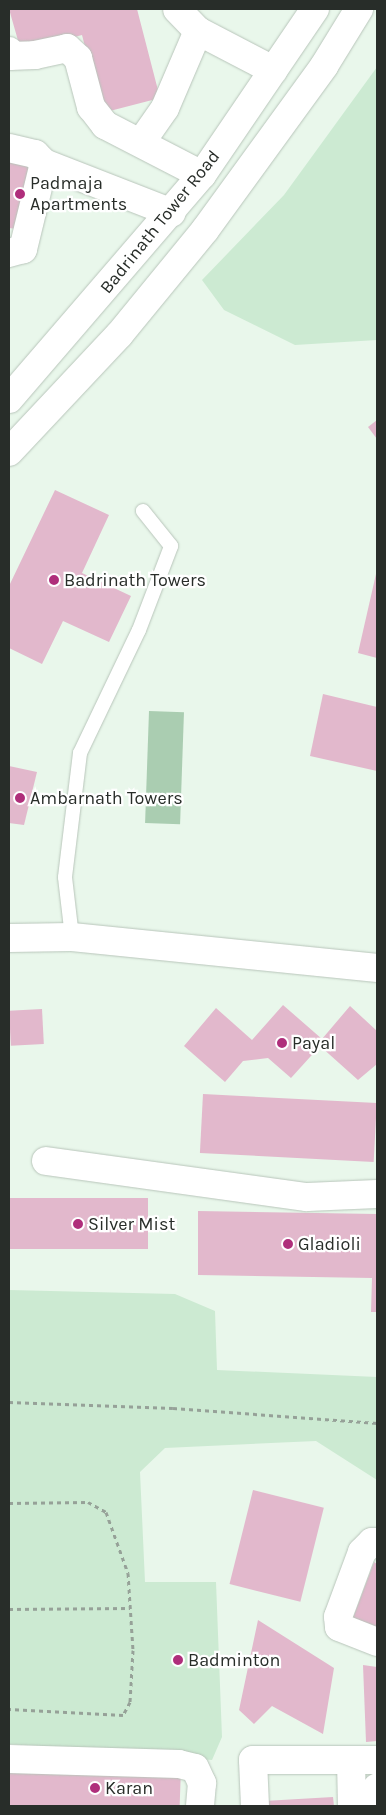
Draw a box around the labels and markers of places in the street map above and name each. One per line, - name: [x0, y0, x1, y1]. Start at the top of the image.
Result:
- place label: Padmaja Apartments: [30, 173, 127, 215]
- marker: Padmaja Apartments: [14, 188, 26, 200]
- place label: Badrinath Towers: [64, 569, 206, 591]
- marker: Badrinath Towers: [48, 574, 60, 586]
- place label: Ambarnath Towers: [30, 787, 183, 809]
- marker: Ambarnath Towers: [14, 792, 26, 804]
- place label: Payal: [292, 1032, 335, 1054]
- marker: Payal: [276, 1037, 288, 1049]
- place label: Silver Mist: [88, 1213, 175, 1235]
- marker: Silver Mist: [72, 1218, 84, 1230]
- place label: Gladioli: [298, 1233, 361, 1255]
- marker: Gladioli: [282, 1238, 294, 1250]
- place label: Badminton: [188, 1649, 280, 1671]
- marker: Badminton: [172, 1654, 184, 1666]
- place label: Karan: [105, 1777, 153, 1799]
- marker: Karan: [89, 1782, 101, 1794]

